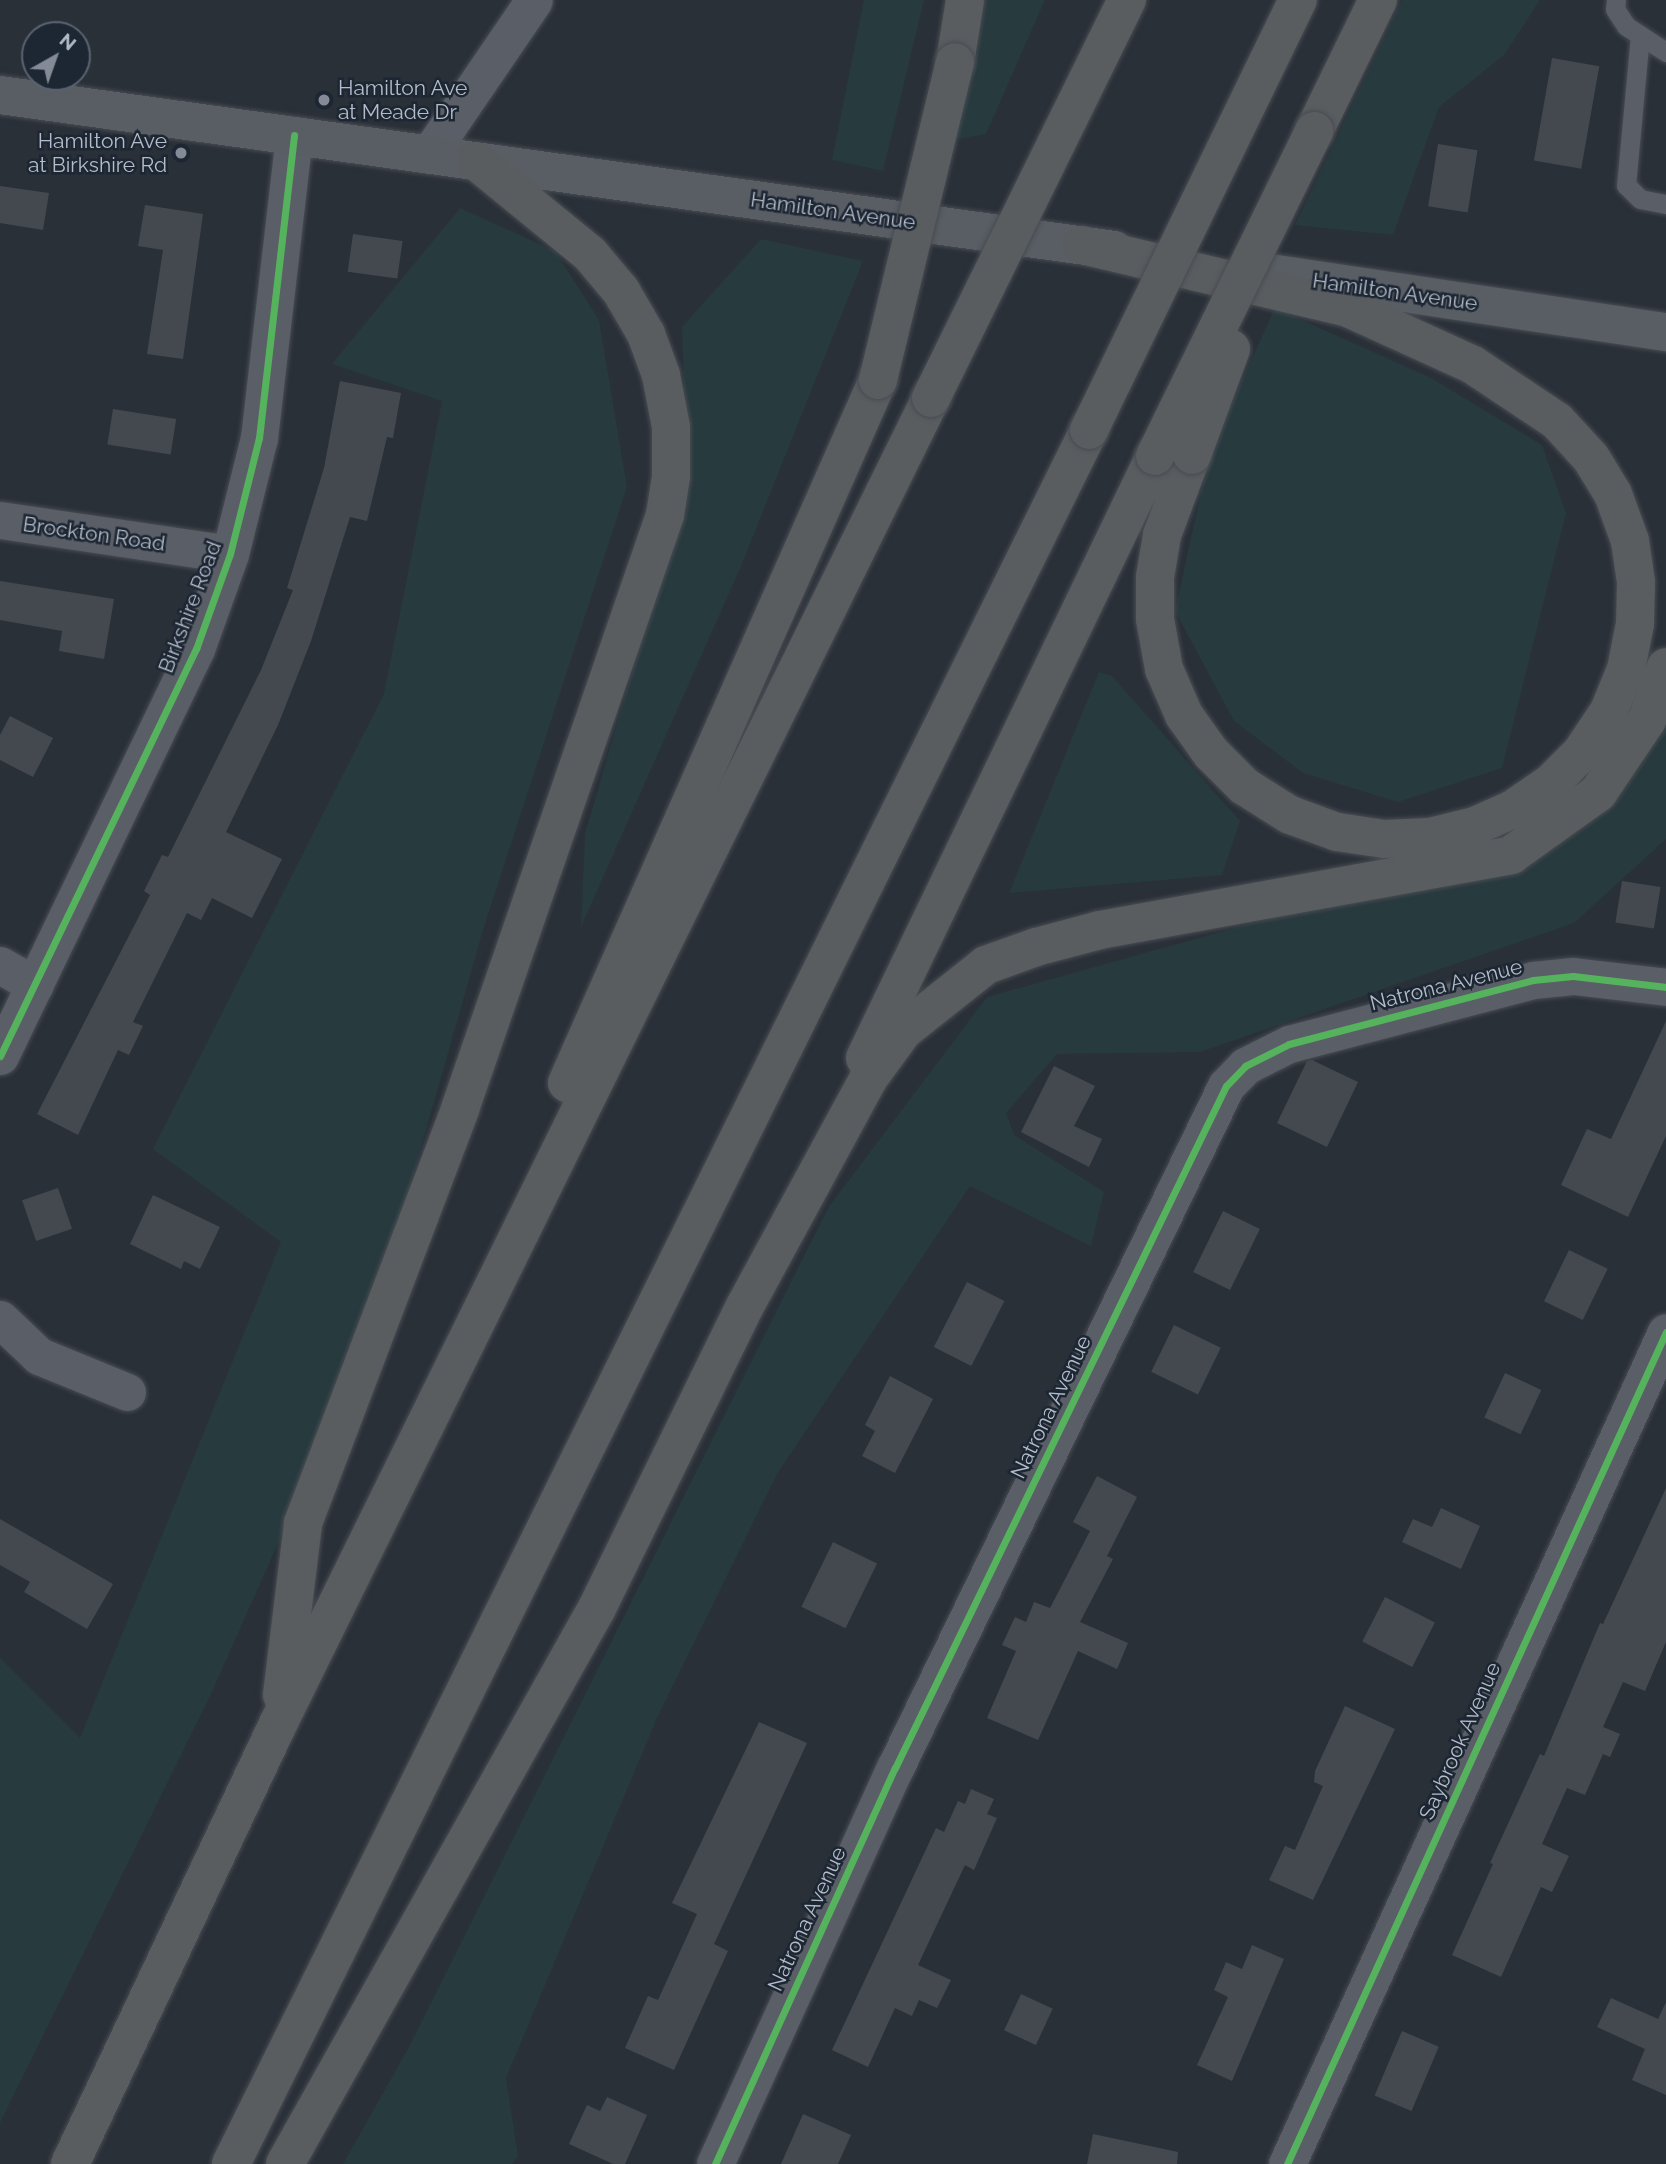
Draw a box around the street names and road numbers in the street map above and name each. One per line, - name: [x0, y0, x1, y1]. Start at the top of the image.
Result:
- street label: Hamilton Avenue: [749, 187, 917, 235]
- street label: Hamilton Avenue: [1311, 268, 1479, 316]
- street label: Brockton Road: [21, 512, 167, 556]
- street label: Birkshire Road: [153, 538, 227, 676]
- street label: Natrona Avenue: [1367, 954, 1525, 1016]
- street label: Natrona Avenue: [1005, 1331, 1097, 1483]
- street label: Saybrook Avenue: [1414, 1658, 1506, 1824]
- street label: Natrona Avenue: [762, 1843, 852, 1995]

